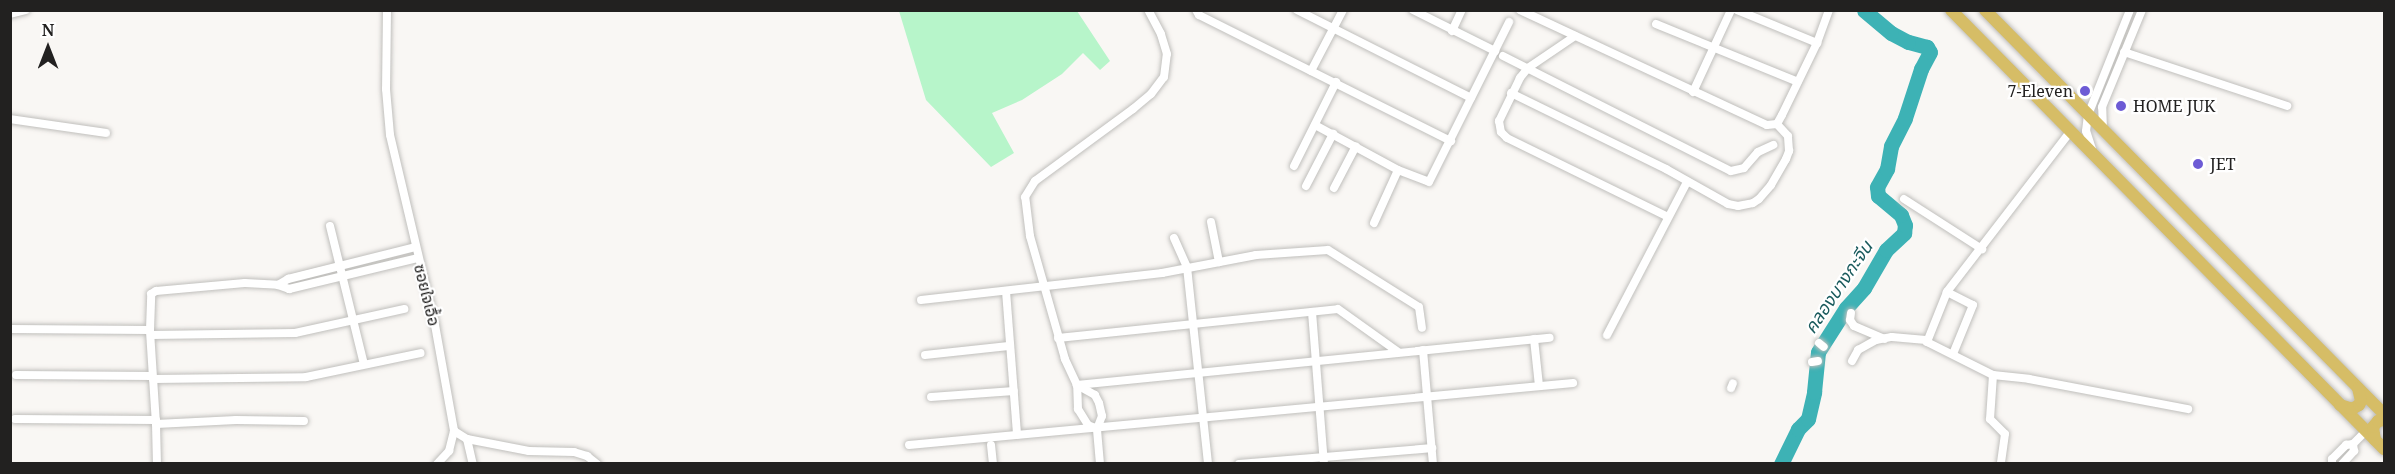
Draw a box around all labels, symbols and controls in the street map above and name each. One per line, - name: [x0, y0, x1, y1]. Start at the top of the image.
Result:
- north arrow: [18, 18, 78, 78]
- text: N: [42, 19, 54, 41]
- place label: 7-Eleven: [2007, 81, 2073, 101]
- marker: 7-Eleven: [2078, 84, 2092, 98]
- place label: HOME JUK: [2133, 96, 2215, 116]
- marker: HOME JUK: [2114, 99, 2128, 113]
- place label: JET: [2210, 154, 2235, 174]
- marker: JET: [2191, 157, 2205, 171]
- water label: คลองบางกะจีน: [1799, 237, 1877, 337]
- street label: ซอยใจเอื้อ: [410, 262, 444, 328]

